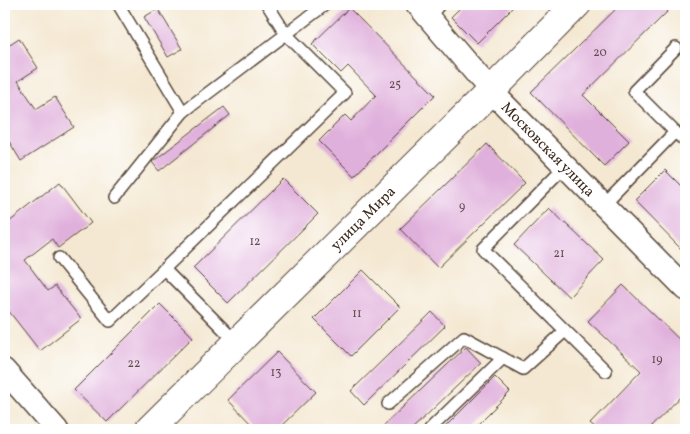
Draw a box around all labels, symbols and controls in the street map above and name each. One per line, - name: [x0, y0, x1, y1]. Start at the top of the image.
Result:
- house number: 20: [593, 45, 607, 61]
- house number: 25: [389, 77, 401, 93]
- street label: Московская улица: [496, 98, 599, 203]
- street label: улица Мира: [327, 182, 401, 256]
- house number: 9: [459, 199, 465, 215]
- house number: 12: [249, 234, 261, 250]
- house number: 21: [553, 246, 565, 262]
- house number: 11: [352, 306, 362, 322]
- house number: 19: [652, 352, 662, 368]
- house number: 22: [128, 356, 140, 372]
- house number: 13: [271, 365, 281, 381]

